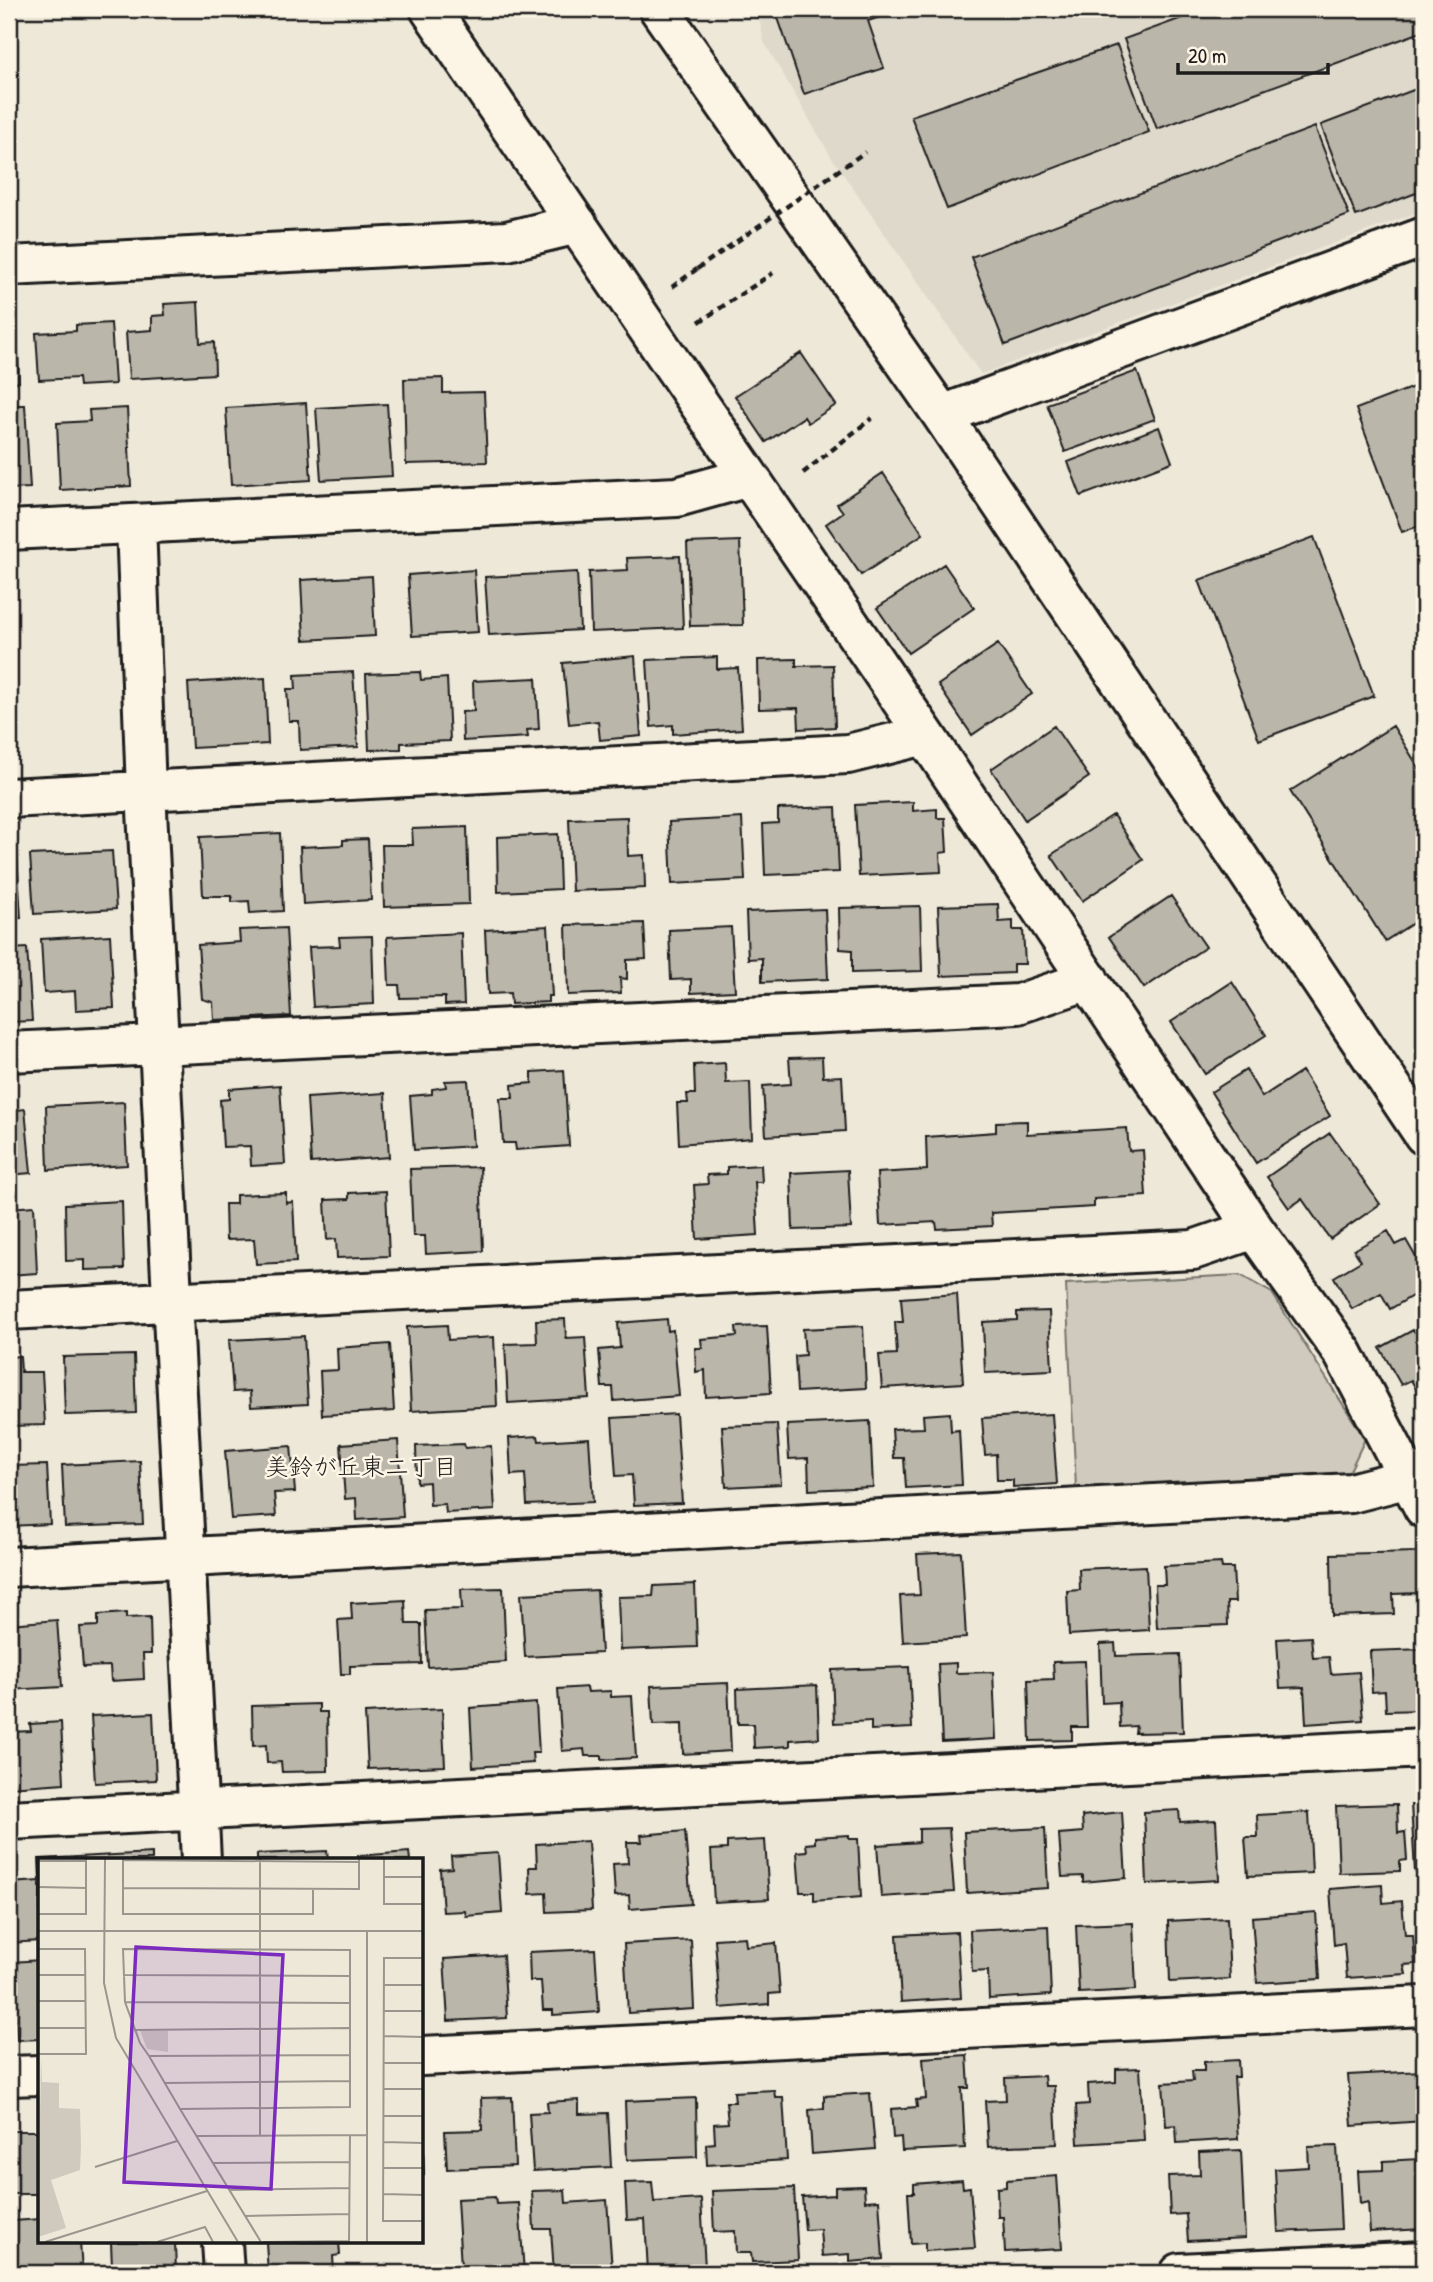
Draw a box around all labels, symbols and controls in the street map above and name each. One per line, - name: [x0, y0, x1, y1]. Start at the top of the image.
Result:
- scale bar: [1178, 32, 1328, 76]
- text: 20 m: [1188, 41, 1226, 70]
- district label: 美鈴が丘東二丁目: [265, 1450, 457, 1482]
- inset map: [38, 1858, 424, 2244]

